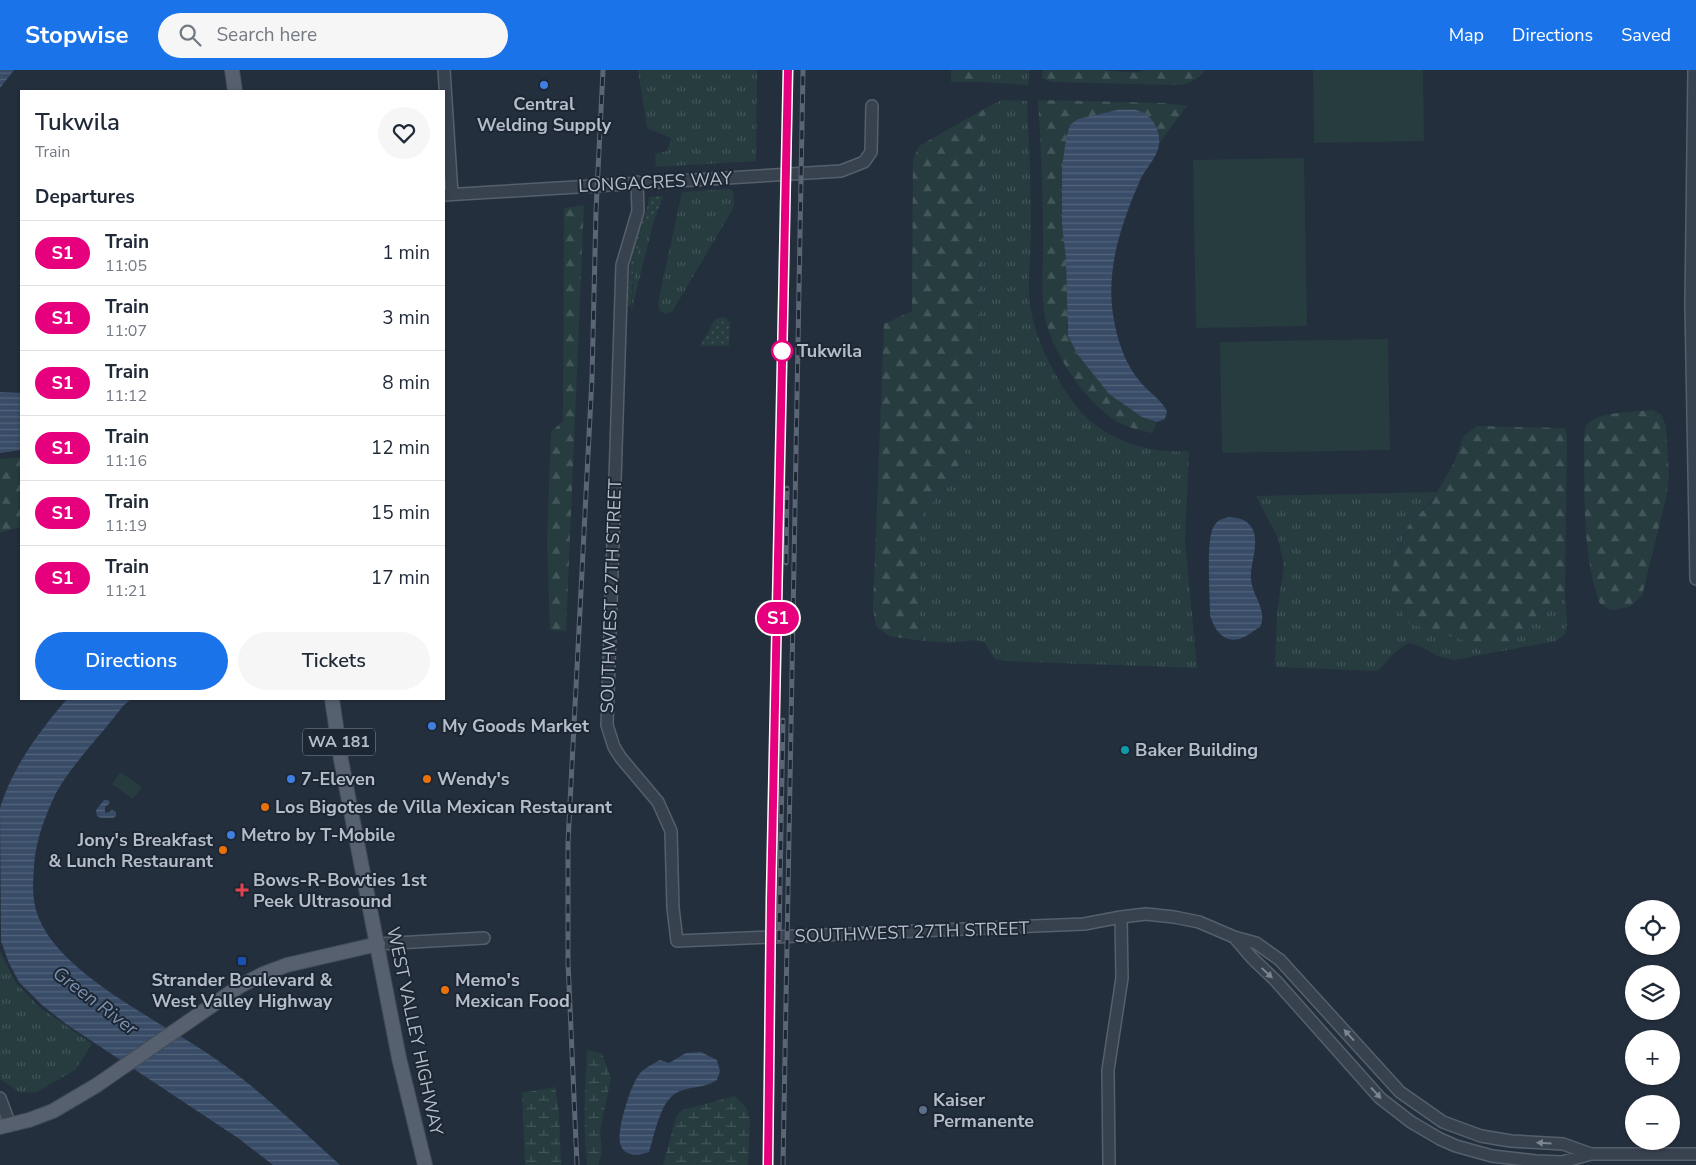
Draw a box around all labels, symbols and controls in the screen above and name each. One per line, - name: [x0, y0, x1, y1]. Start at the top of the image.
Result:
- search box: [158, 13, 508, 58]
- text: Stopwise: [25, 19, 128, 51]
- icon: search: [176, 21, 204, 49]
- text: Search here: [216, 22, 317, 48]
- text: Map: [1449, 23, 1484, 47]
- text: Directions: [1512, 23, 1593, 47]
- text: Saved: [1621, 23, 1671, 47]
- marker: Central Welding Supply: [538, 79, 550, 91]
- place label: Central Welding Supply: [477, 92, 612, 137]
- text: Tukwila: [35, 106, 120, 138]
- button: heart: [378, 107, 430, 159]
- text: Train: [35, 141, 70, 163]
- street label: LONGACRES WAY: [578, 166, 733, 198]
- text: Departures: [35, 184, 135, 210]
- text: Train: [105, 229, 149, 255]
- text: 1 min: [382, 240, 430, 266]
- text: S1: [51, 241, 74, 265]
- text: 11:05: [105, 255, 147, 277]
- text: Train: [105, 294, 149, 320]
- text: 3 min: [382, 305, 430, 331]
- text: S1: [51, 306, 74, 330]
- text: 11:07: [105, 320, 147, 342]
- place label: Tukwila: [797, 339, 862, 363]
- marker: Tukwila: [771, 340, 793, 362]
- text: Train: [105, 359, 149, 385]
- text: 8 min: [382, 370, 430, 396]
- text: S1: [51, 371, 74, 395]
- text: 11:12: [105, 385, 147, 407]
- text: Train: [105, 424, 149, 450]
- text: 12 min: [371, 435, 430, 461]
- text: S1: [51, 436, 74, 460]
- text: 11:16: [105, 450, 147, 472]
- street label: SOUTHWEST 27TH STREET: [595, 478, 627, 714]
- text: Train: [105, 489, 149, 515]
- text: 15 min: [371, 500, 430, 526]
- text: S1: [51, 501, 74, 525]
- text: 11:19: [105, 515, 147, 537]
- text: Train: [105, 554, 149, 580]
- text: 17 min: [371, 565, 430, 591]
- text: S1: [51, 566, 74, 590]
- text: 11:21: [105, 580, 147, 602]
- line badge: S1: [756, 602, 800, 634]
- text: S1: [767, 606, 789, 630]
- button: Directions: [35, 632, 228, 690]
- button: Tickets: [238, 632, 430, 690]
- place label: My Goods Market: [442, 714, 589, 738]
- marker: My Goods Market: [426, 720, 438, 732]
- road number: WA 181: [303, 729, 375, 756]
- place label: Baker Building: [1135, 738, 1258, 762]
- marker: Baker Building: [1119, 744, 1131, 756]
- place label: 7-Eleven: [301, 767, 375, 791]
- place label: Wendy's: [437, 767, 510, 791]
- marker: 7-Eleven: [285, 773, 297, 785]
- marker: Wendy's: [421, 773, 433, 785]
- place label: Los Bigotes de Villa Mexican Restaurant: [275, 795, 612, 819]
- marker: Los Bigotes de Villa Mexican Restaurant: [259, 801, 271, 813]
- place label: Metro by T-Mobile: [241, 823, 396, 847]
- place label: Jony's Breakfast & Lunch Restaurant: [48, 828, 213, 873]
- marker: Metro by T-Mobile: [225, 829, 237, 841]
- marker: Jony's Breakfast & Lunch Restaurant: [217, 844, 229, 856]
- place label: Bows-R-Bowties 1st Peek Ultrasound: [253, 868, 427, 913]
- marker: Bows-R-Bowties 1st Peek Ultrasound: [235, 883, 249, 897]
- map controls: [1625, 900, 1680, 1150]
- button: locate: [1625, 900, 1680, 955]
- street label: SOUTHWEST 27TH STREET: [794, 916, 1030, 948]
- street label: WEST VALLEY HIGHWAY: [381, 924, 449, 1138]
- marker: Strander Boulevard & West Valley Highway: [236, 955, 248, 967]
- water label: Green River: [47, 961, 144, 1042]
- button: layers: [1625, 965, 1680, 1020]
- one-way arrow: [1261, 967, 1273, 978]
- place label: Strander Boulevard & West Valley Highway: [151, 968, 334, 1013]
- place label: Memo's Mexican Food: [455, 968, 570, 1013]
- marker: Memo's Mexican Food: [439, 984, 451, 996]
- one-way arrow: [1343, 1030, 1355, 1042]
- button: +: [1625, 1030, 1680, 1085]
- one-way arrow: [1370, 1086, 1382, 1098]
- place label: Kaiser Permanente: [933, 1088, 1034, 1133]
- button: −: [1625, 1095, 1680, 1150]
- marker: Kaiser Permanente: [917, 1104, 929, 1116]
- one-way arrow: [1535, 1139, 1551, 1147]

